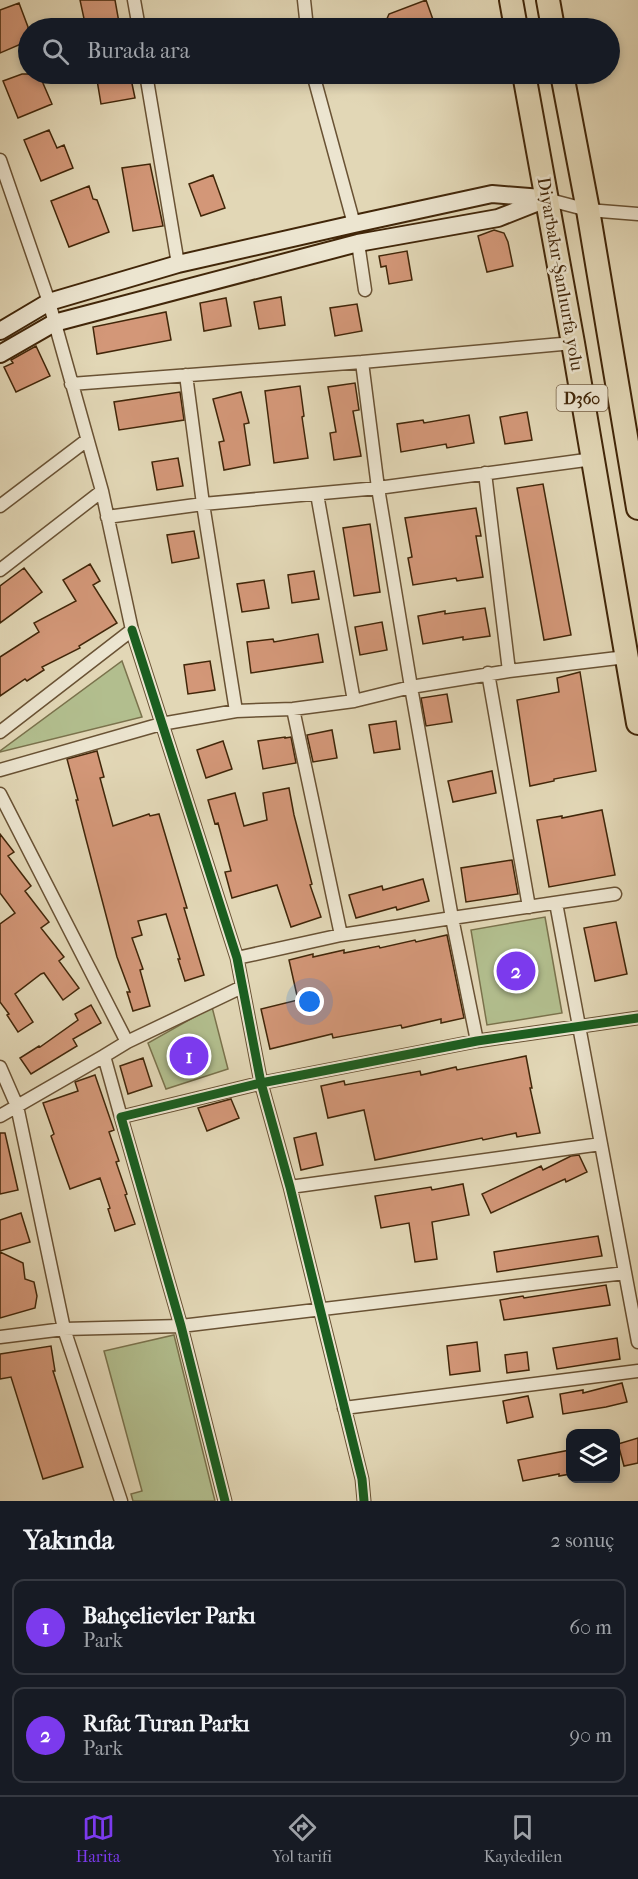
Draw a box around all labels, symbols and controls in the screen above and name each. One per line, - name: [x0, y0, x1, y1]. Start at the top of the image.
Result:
- search box: [18, 18, 620, 84]
- icon: search: [39, 35, 72, 68]
- text: Burada ara: [87, 38, 190, 64]
- street label: Diyarbakır-Şanlıurfa yolu: [533, 175, 587, 373]
- road number: D360: [556, 385, 608, 411]
- pin: 2: [496, 948, 536, 994]
- your location: [295, 987, 324, 1016]
- pin: 1: [170, 1034, 208, 1078]
- map controls: [566, 1429, 620, 1483]
- button: layers: [566, 1429, 620, 1483]
- text: Yakında: [24, 1525, 114, 1556]
- text: 2 sonuç: [551, 1529, 614, 1552]
- text: Bahçelievler Parkı: [83, 1603, 256, 1629]
- text: 1: [42, 1616, 49, 1639]
- text: 60 m: [569, 1616, 612, 1639]
- text: Park: [83, 1629, 123, 1652]
- text: Rıfat Turan Parkı: [83, 1711, 249, 1737]
- text: 2: [40, 1724, 51, 1747]
- text: 90 m: [570, 1724, 612, 1747]
- text: Park: [83, 1737, 123, 1760]
- tab: Harita: [76, 1811, 121, 1866]
- tab: Yol tarifi: [272, 1811, 332, 1866]
- tab: Kaydedilen: [484, 1811, 562, 1866]

